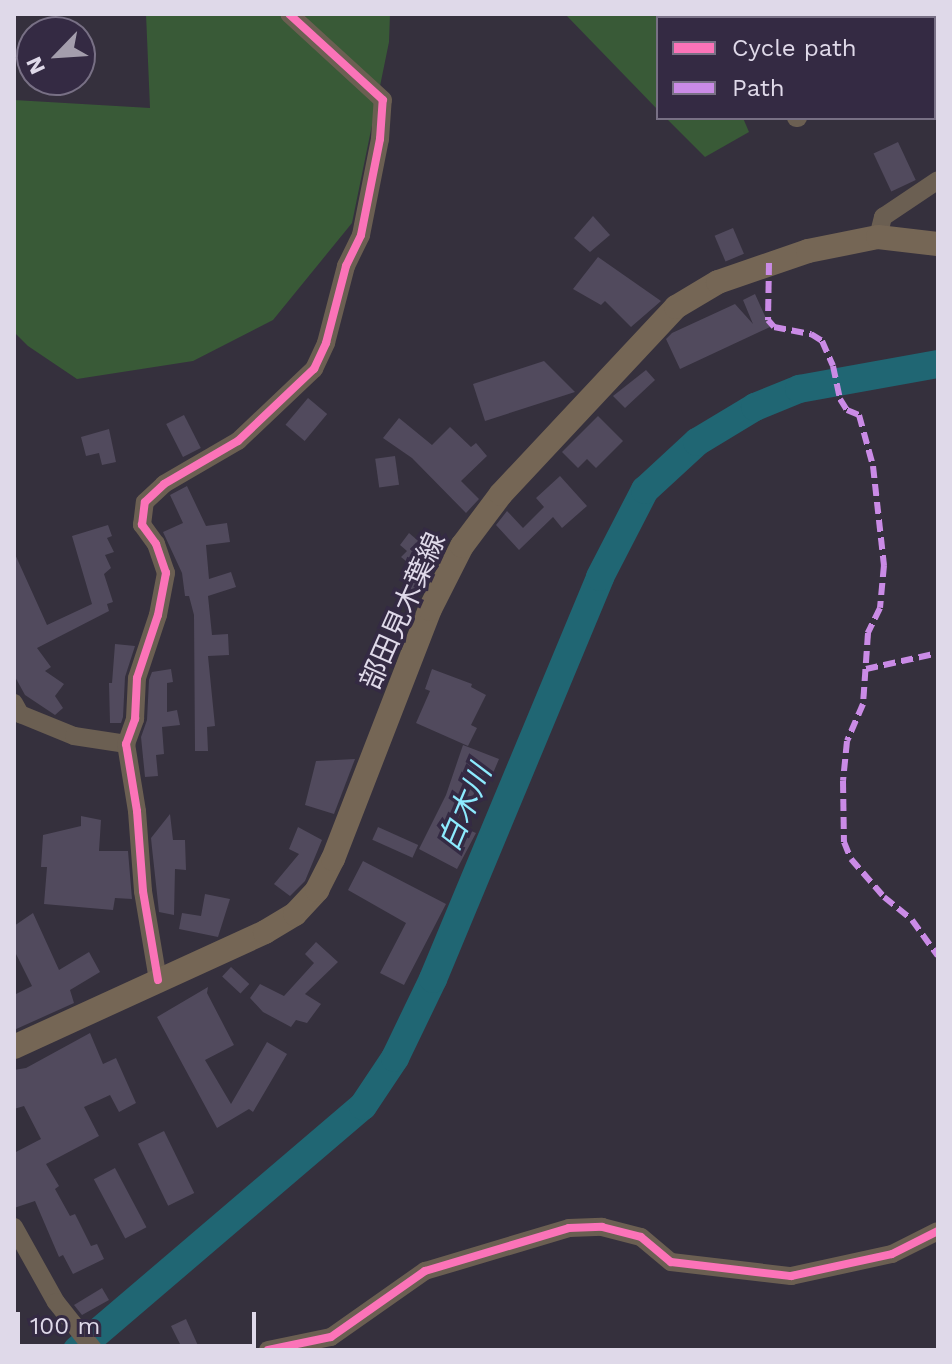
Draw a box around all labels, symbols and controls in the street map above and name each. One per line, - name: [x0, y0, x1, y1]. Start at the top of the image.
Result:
- north arrow: [16, 16, 96, 96]
- legend: [656, 16, 936, 120]
- text: Cycle path: [732, 34, 857, 62]
- text: N: [21, 53, 50, 78]
- text: Path: [732, 74, 785, 102]
- street label: 部田見木葉線: [353, 527, 453, 695]
- water label: 白木川: [431, 760, 499, 856]
- scale bar: [20, 1296, 260, 1346]
- text: 100 m: [30, 1312, 100, 1340]

